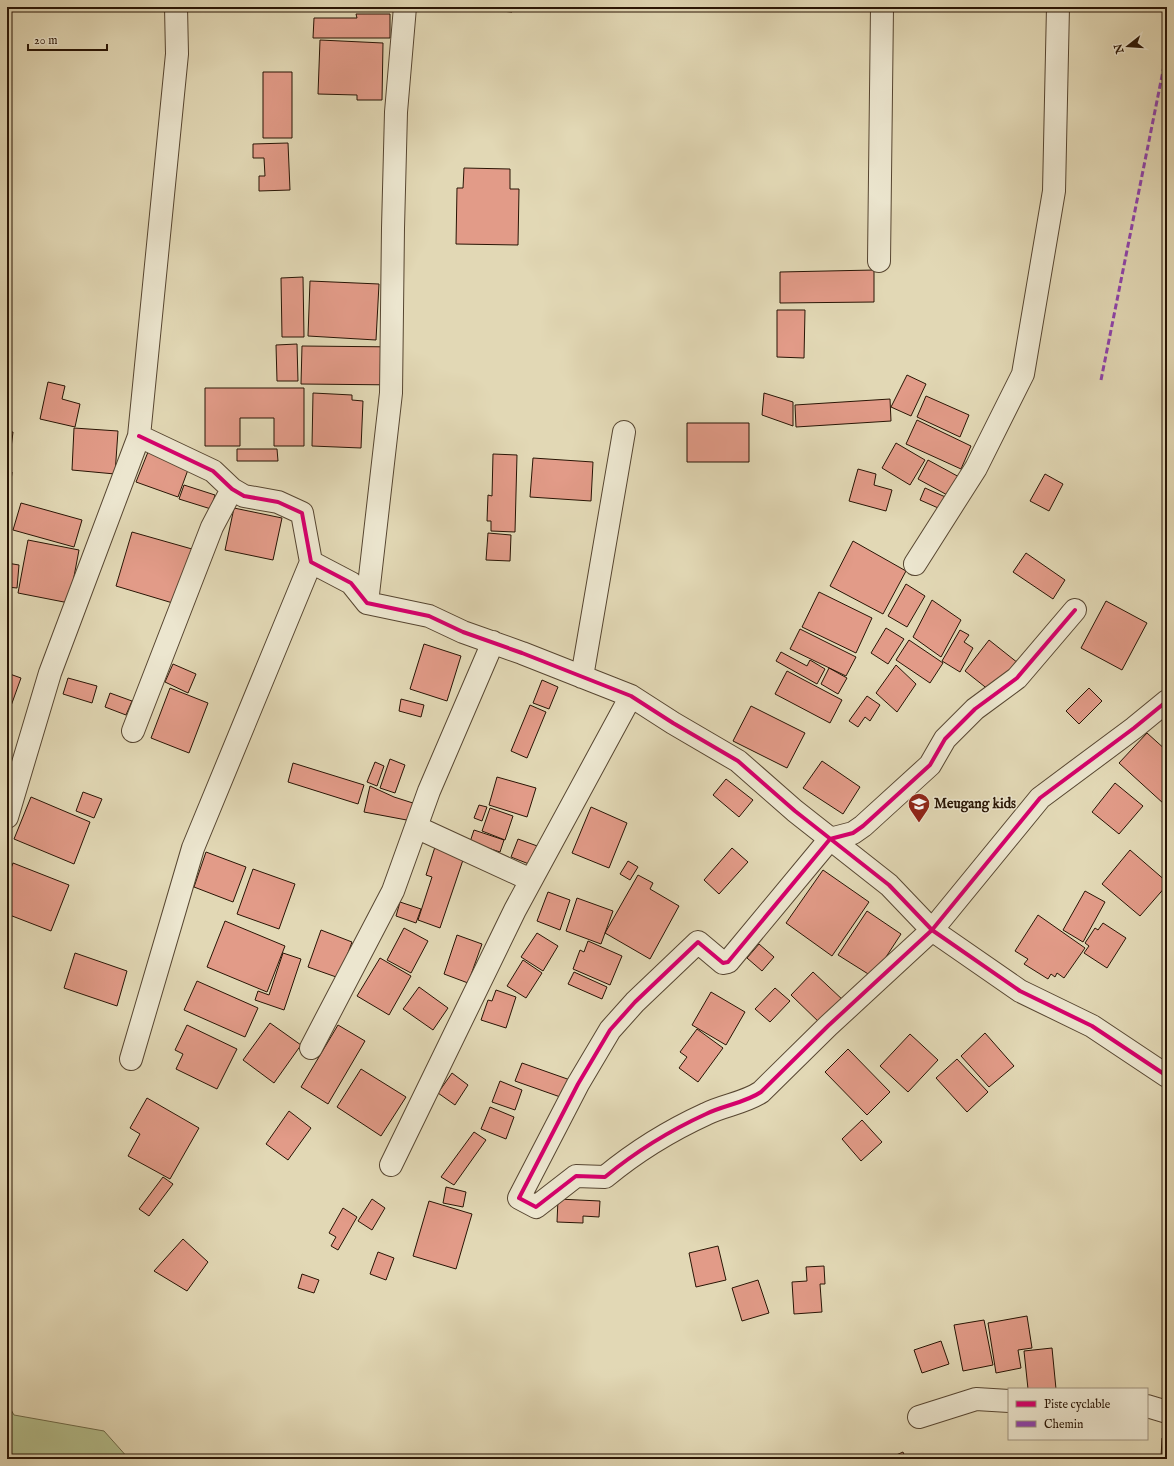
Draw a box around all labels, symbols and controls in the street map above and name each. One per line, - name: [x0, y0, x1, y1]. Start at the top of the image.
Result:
- scale bar: [28, 26, 107, 52]
- north arrow: [1108, 26, 1148, 66]
- text: 20 m: [34, 33, 57, 48]
- text: N: [1111, 42, 1128, 56]
- school or university icon: Meugang kids: [906, 791, 932, 824]
- place label: Meugang kids: [934, 795, 1016, 813]
- legend: [1008, 1388, 1148, 1440]
- text: Piste cyclable: [1044, 1397, 1111, 1412]
- text: Chemin: [1044, 1417, 1084, 1432]

